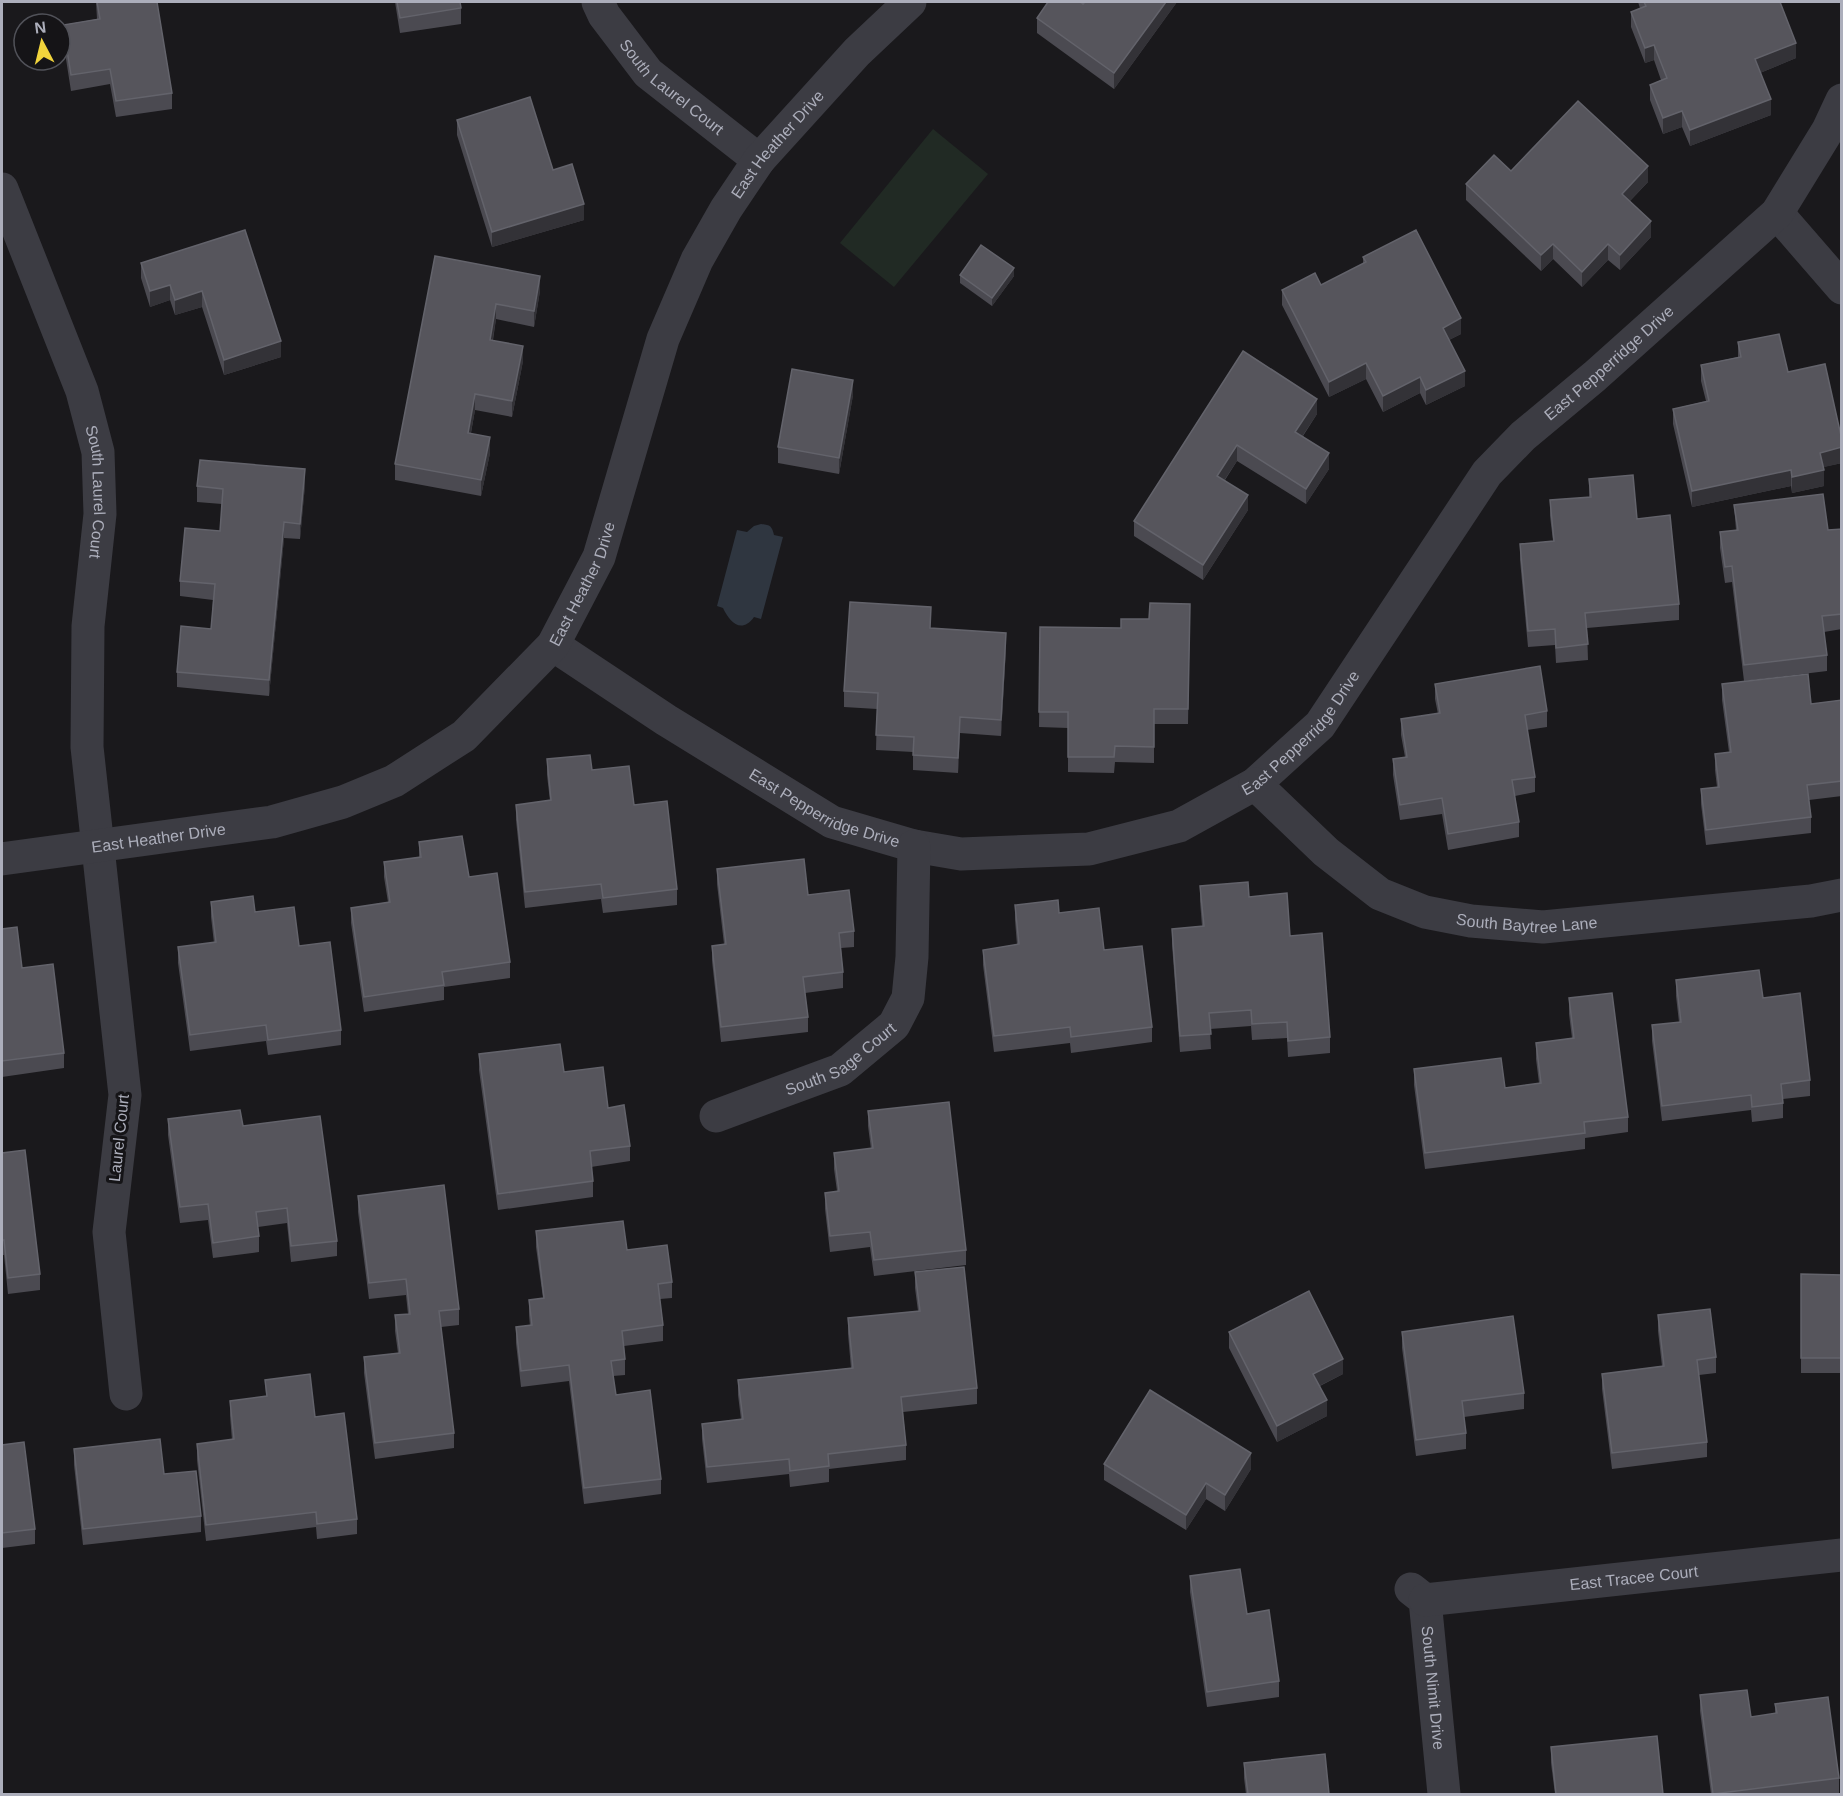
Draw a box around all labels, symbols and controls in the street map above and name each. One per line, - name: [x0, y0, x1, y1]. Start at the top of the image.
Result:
- north arrow: [12, 12, 72, 72]
- text: N: [33, 18, 47, 37]
- street label: South Laurel Court: [617, 36, 728, 138]
- street label: East Heather Drive: [727, 87, 827, 201]
- street label: East Pepperridge Drive: [1541, 302, 1677, 423]
- street label: South Laurel Court: [83, 423, 109, 560]
- street label: East Heather Drive: [546, 520, 617, 649]
- street label: East Pepperridge Drive: [1238, 667, 1362, 798]
- street label: East Pepperridge Drive: [746, 765, 902, 850]
- street label: East Heather Drive: [90, 820, 227, 855]
- street label: South Baytree Lane: [1455, 910, 1598, 936]
- street label: South Sage Court: [783, 1019, 899, 1098]
- street label: Laurel Court: [106, 1093, 132, 1183]
- street label: East Tracee Court: [1569, 1562, 1699, 1593]
- street label: South Nimit Drive: [1419, 1625, 1448, 1751]

